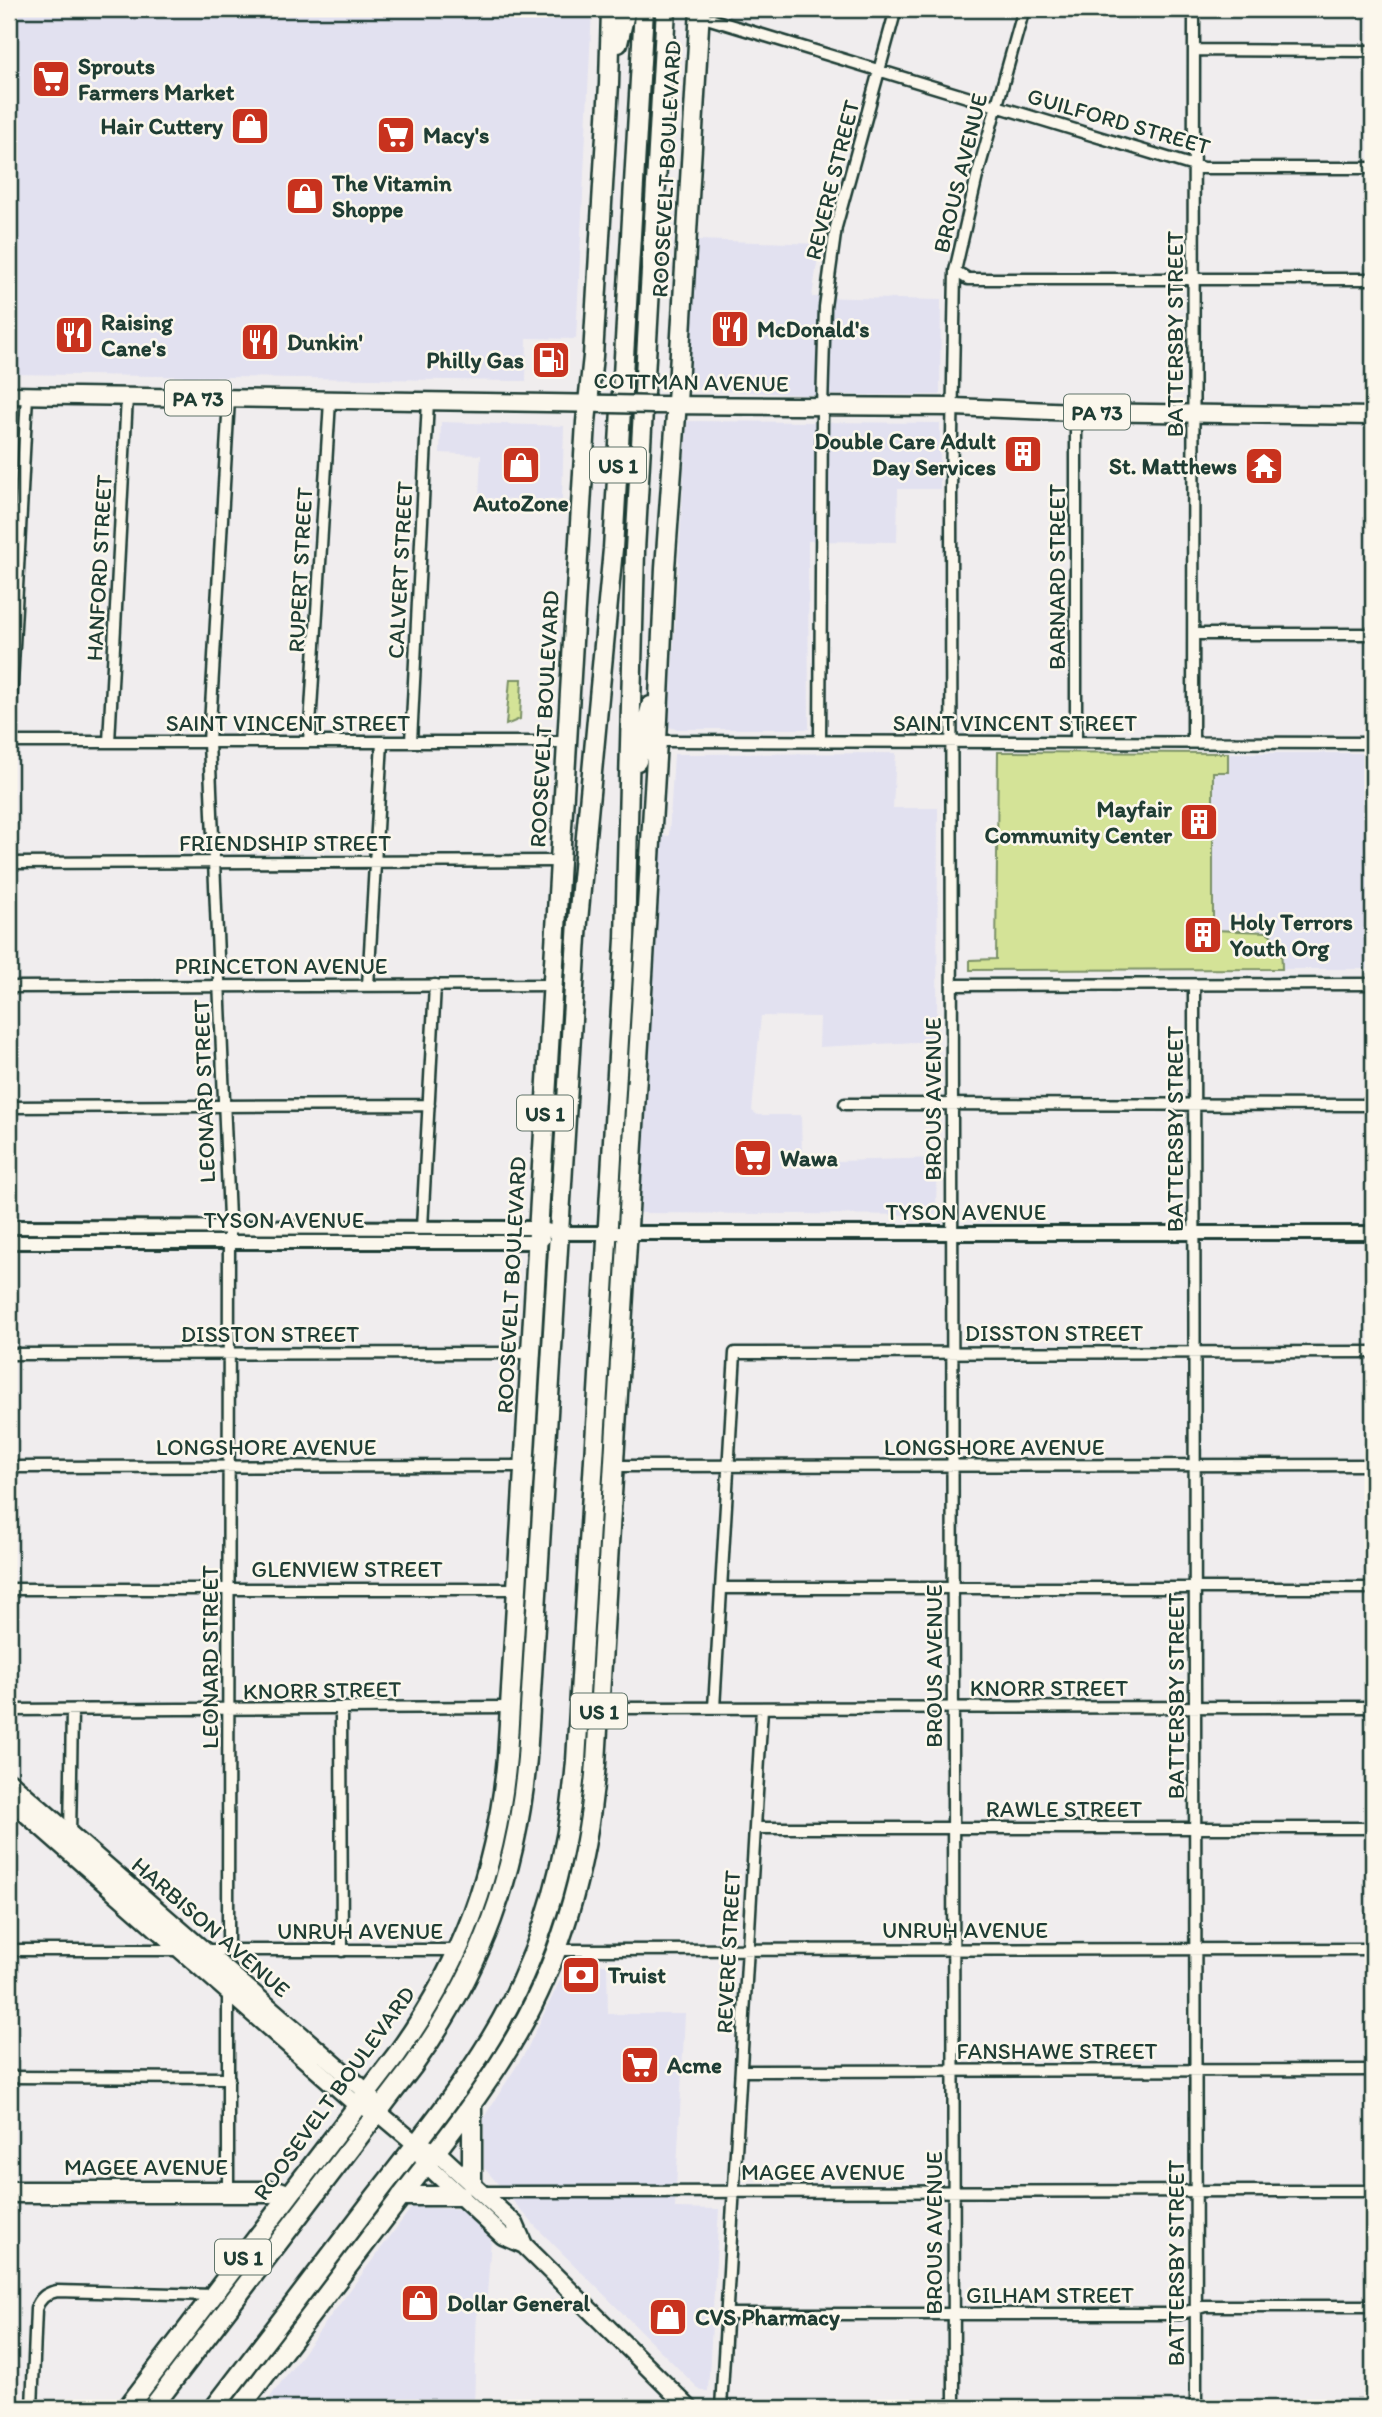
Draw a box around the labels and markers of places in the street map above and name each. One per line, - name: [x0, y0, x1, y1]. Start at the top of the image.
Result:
- place label: Sprouts Farmers Market: [78, 52, 235, 106]
- supermarket icon: Sprouts Farmers Market: [30, 58, 72, 100]
- shop icon: Hair Cuttery: [229, 105, 271, 147]
- place label: Hair Cuttery: [100, 112, 223, 140]
- supermarket icon: Macy's: [375, 114, 417, 156]
- place label: Macy's: [423, 121, 489, 149]
- place label: The Vitamin Shoppe: [331, 169, 453, 223]
- shop icon: The Vitamin Shoppe: [284, 175, 326, 217]
- place label: Raising Cane's: [101, 308, 174, 362]
- restaurant icon: McDonald's: [709, 308, 751, 350]
- restaurant icon: Raising Cane's: [53, 314, 95, 356]
- place label: McDonald's: [757, 315, 870, 343]
- restaurant icon: Dunkin': [239, 321, 281, 363]
- place label: Dunkin': [287, 328, 363, 356]
- fuel station icon: Philly Gas: [530, 339, 572, 381]
- place label: Philly Gas: [426, 346, 524, 374]
- place label: Double Care Adult Day Services: [814, 427, 996, 481]
- building icon: Double Care Adult Day Services: [1002, 433, 1044, 475]
- shop icon: AutoZone: [500, 444, 542, 486]
- temple icon: St. Matthews: [1243, 445, 1285, 487]
- place label: St. Matthews: [1109, 452, 1237, 480]
- place label: AutoZone: [472, 489, 569, 517]
- place label: Mayfair Community Center: [984, 795, 1173, 849]
- building icon: Mayfair Community Center: [1178, 801, 1220, 843]
- place label: Holy Terrors Youth Org: [1229, 908, 1353, 962]
- building icon: Holy Terrors Youth Org: [1182, 914, 1224, 956]
- supermarket icon: Wawa: [732, 1137, 774, 1179]
- place label: Wawa: [780, 1144, 838, 1172]
- bank icon: Truist: [560, 1954, 602, 1996]
- place label: Truist: [607, 1961, 666, 1989]
- supermarket icon: Acme: [619, 2044, 661, 2086]
- place label: Acme: [666, 2051, 722, 2079]
- shop icon: Dollar General: [399, 2282, 441, 2324]
- place label: Dollar General: [447, 2289, 591, 2317]
- shop icon: CVS Pharmacy: [647, 2296, 689, 2338]
- place label: CVS Pharmacy: [695, 2303, 840, 2331]

